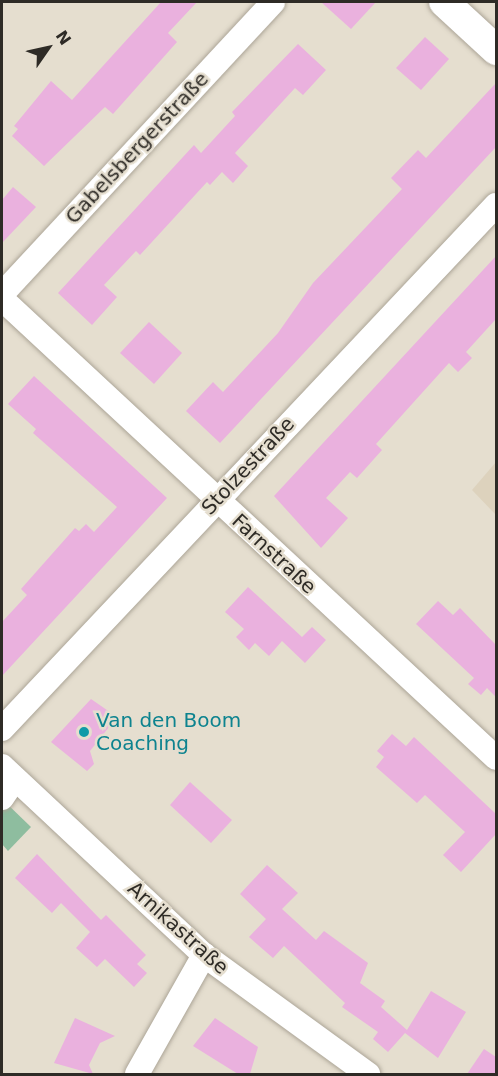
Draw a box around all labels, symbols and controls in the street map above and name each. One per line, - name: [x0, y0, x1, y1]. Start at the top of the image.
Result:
- north arrow: [18, 18, 78, 78]
- text: N: [52, 27, 75, 49]
- street label: Gabelsbergerstraße: [61, 67, 213, 229]
- street label: Stolzestraße: [197, 412, 299, 520]
- street label: Farnstraße: [227, 509, 321, 599]
- place label: Van den Boom Coaching: [96, 708, 241, 755]
- marker: Van den Boom Coaching: [77, 725, 91, 739]
- street label: Arnikastraße: [123, 877, 233, 979]

